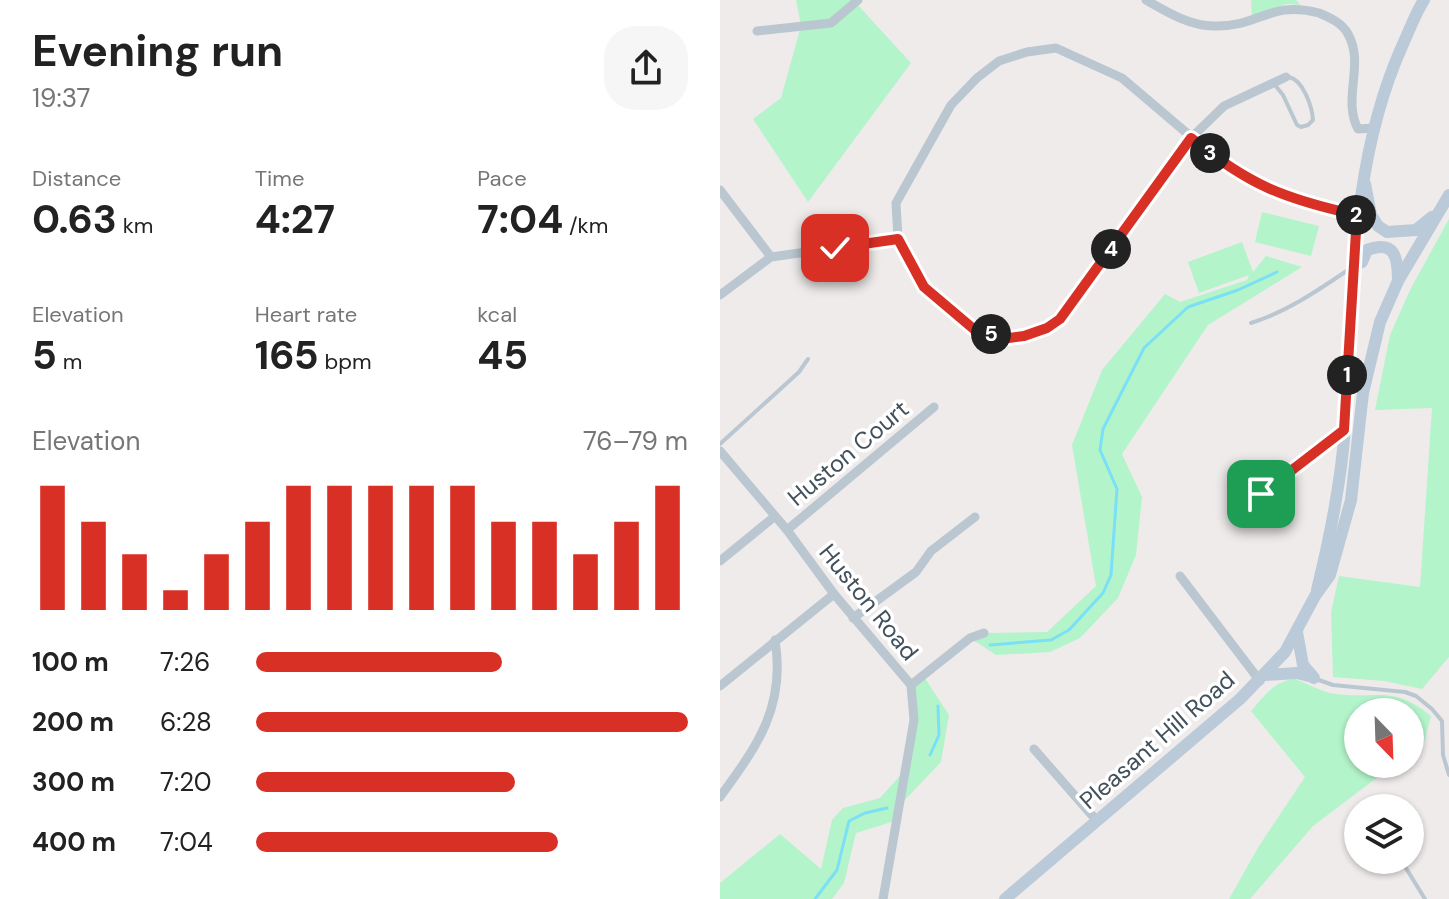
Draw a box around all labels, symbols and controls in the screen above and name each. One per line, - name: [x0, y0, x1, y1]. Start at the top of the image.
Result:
- text: Evening run: [32, 22, 283, 80]
- button: share: [604, 26, 688, 110]
- text: 19:37: [32, 81, 91, 115]
- pin: 3: [1190, 133, 1230, 173]
- text: 3: [1203, 138, 1217, 167]
- text: Distance: [32, 164, 121, 193]
- text: Time: [255, 164, 304, 193]
- text: Pace: [477, 164, 527, 193]
- text: 0.63: [32, 193, 117, 245]
- text: 4:27: [255, 193, 335, 245]
- text: 7:04: [477, 193, 563, 245]
- pin: 2: [1336, 195, 1376, 235]
- text: 2: [1350, 200, 1362, 229]
- text: km: [117, 211, 153, 240]
- text: /km: [563, 211, 608, 240]
- pin: [801, 214, 869, 282]
- icon: check: [813, 226, 857, 270]
- pin: 4: [1091, 229, 1131, 269]
- text: 4: [1104, 234, 1118, 263]
- text: Elevation: [32, 300, 124, 329]
- text: Heart rate: [255, 300, 357, 329]
- text: kcal: [477, 300, 517, 329]
- pin: 5: [971, 314, 1011, 354]
- text: 5: [984, 319, 998, 348]
- text: 5: [32, 329, 57, 381]
- text: 165: [255, 329, 319, 381]
- text: 45: [477, 329, 528, 381]
- text: m: [57, 347, 82, 376]
- text: bpm: [319, 347, 372, 376]
- pin: 1: [1327, 355, 1367, 395]
- text: 1: [1343, 360, 1351, 389]
- street label: Huston Court: [781, 393, 915, 513]
- text: Elevation: [32, 424, 140, 458]
- text: 76–79 m: [583, 424, 688, 458]
- pin: [1227, 460, 1295, 528]
- icon: arrive: [1239, 472, 1283, 516]
- street label: Huston Road: [813, 537, 925, 667]
- text: 100 m: [32, 645, 109, 679]
- text: 7:26: [160, 645, 210, 679]
- street label: Pleasant Hill Road: [1073, 664, 1241, 816]
- north arrow: [1344, 698, 1424, 778]
- map controls: [1344, 698, 1424, 874]
- text: 200 m: [32, 705, 114, 739]
- text: 6:28: [160, 705, 212, 739]
- text: 300 m: [32, 765, 115, 799]
- text: 7:20: [160, 765, 212, 799]
- button: layers: [1344, 794, 1424, 874]
- text: 400 m: [32, 825, 116, 859]
- text: 7:04: [160, 825, 213, 859]

